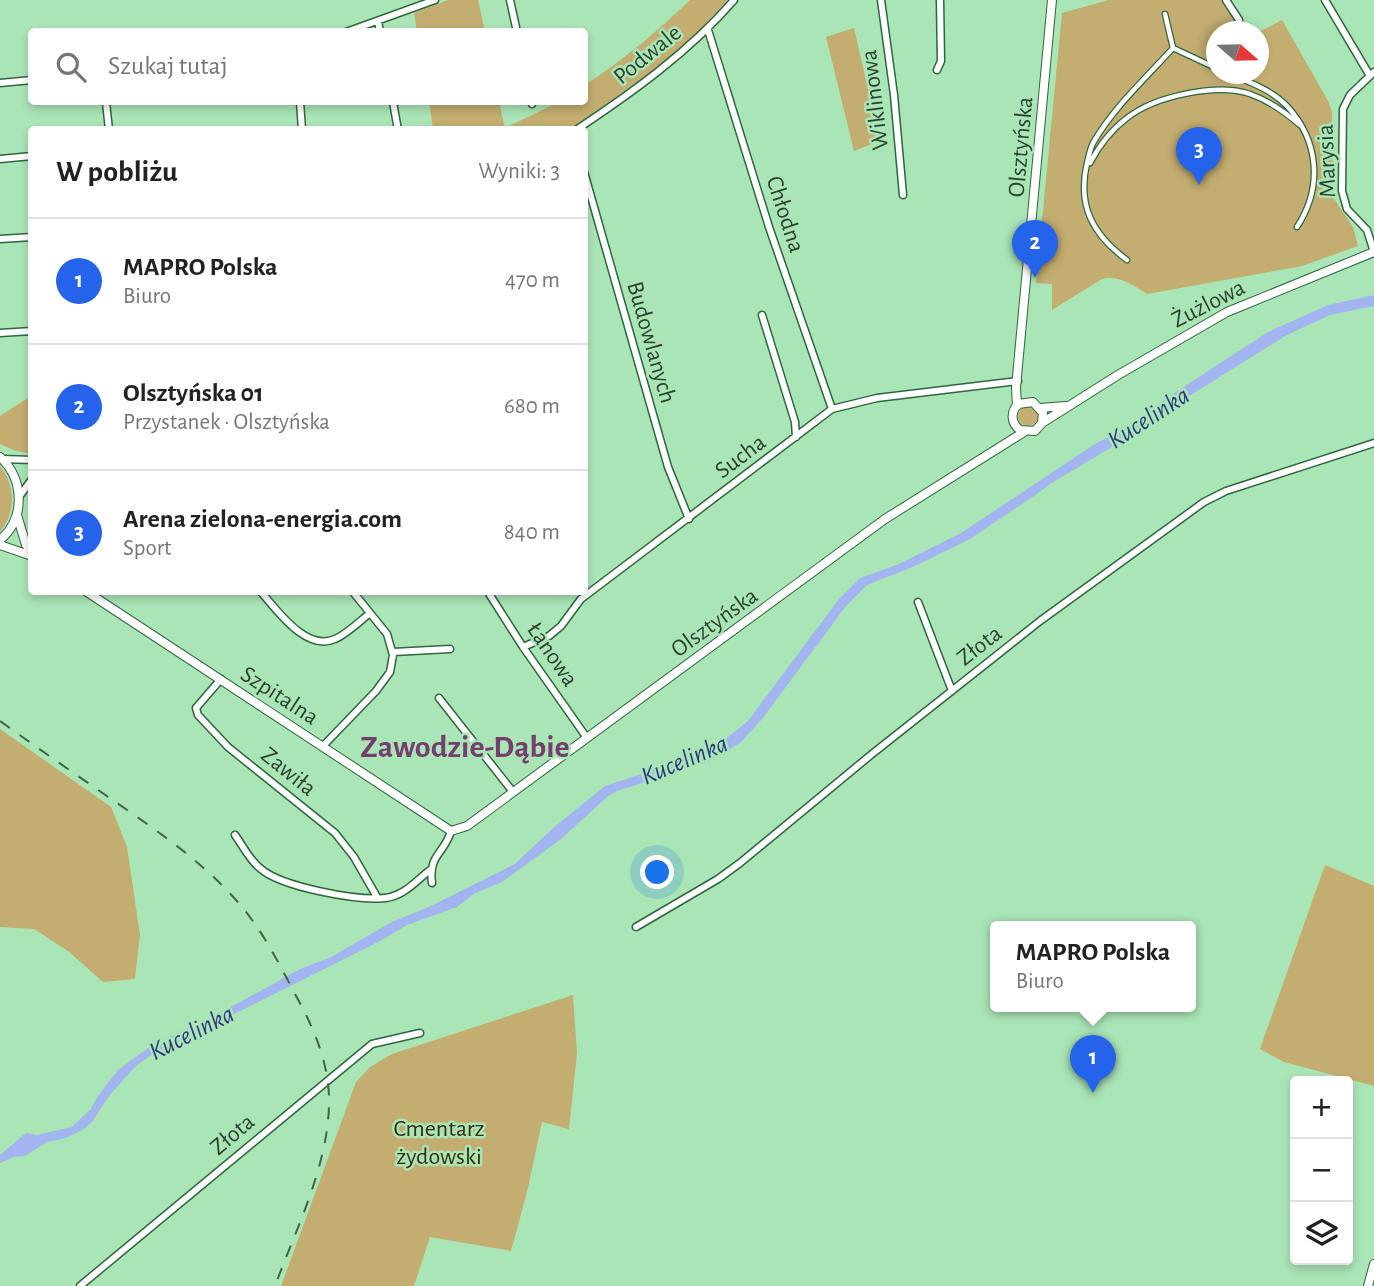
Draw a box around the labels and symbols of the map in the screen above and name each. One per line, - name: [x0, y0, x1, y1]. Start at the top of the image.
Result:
- street label: Podwale: [609, 20, 686, 89]
- north arrow: [1206, 21, 1269, 84]
- street label: Wiklinowa: [857, 48, 893, 151]
- street label: Olsztyńska: [1005, 96, 1037, 198]
- street label: Marysia: [1314, 124, 1340, 198]
- pin: 3: [1176, 127, 1222, 185]
- street label: Chłodna: [761, 173, 809, 256]
- pin: 2: [1012, 220, 1058, 278]
- street label: Żużlowa: [1168, 274, 1249, 332]
- street label: Budowlanych: [622, 279, 680, 406]
- water label: Kucelinka: [1103, 382, 1194, 454]
- street label: Sucha: [711, 430, 770, 483]
- street label: Olsztyńska: [667, 584, 762, 662]
- street label: Łanowa: [522, 618, 582, 691]
- street label: Złota: [953, 621, 1006, 670]
- street label: Szpitalna: [236, 662, 323, 730]
- water label: Kucelinka: [637, 730, 732, 790]
- district label: Zawodzie-Dąbie: [360, 731, 570, 764]
- street label: Zawiła: [256, 743, 320, 801]
- your location: [640, 855, 674, 889]
- water label: Kucelinka: [145, 1001, 238, 1065]
- pin: 1: [1070, 1035, 1116, 1093]
- street label: Złota: [206, 1110, 259, 1160]
- park label: Cmentarz żydowski: [394, 1117, 485, 1169]

